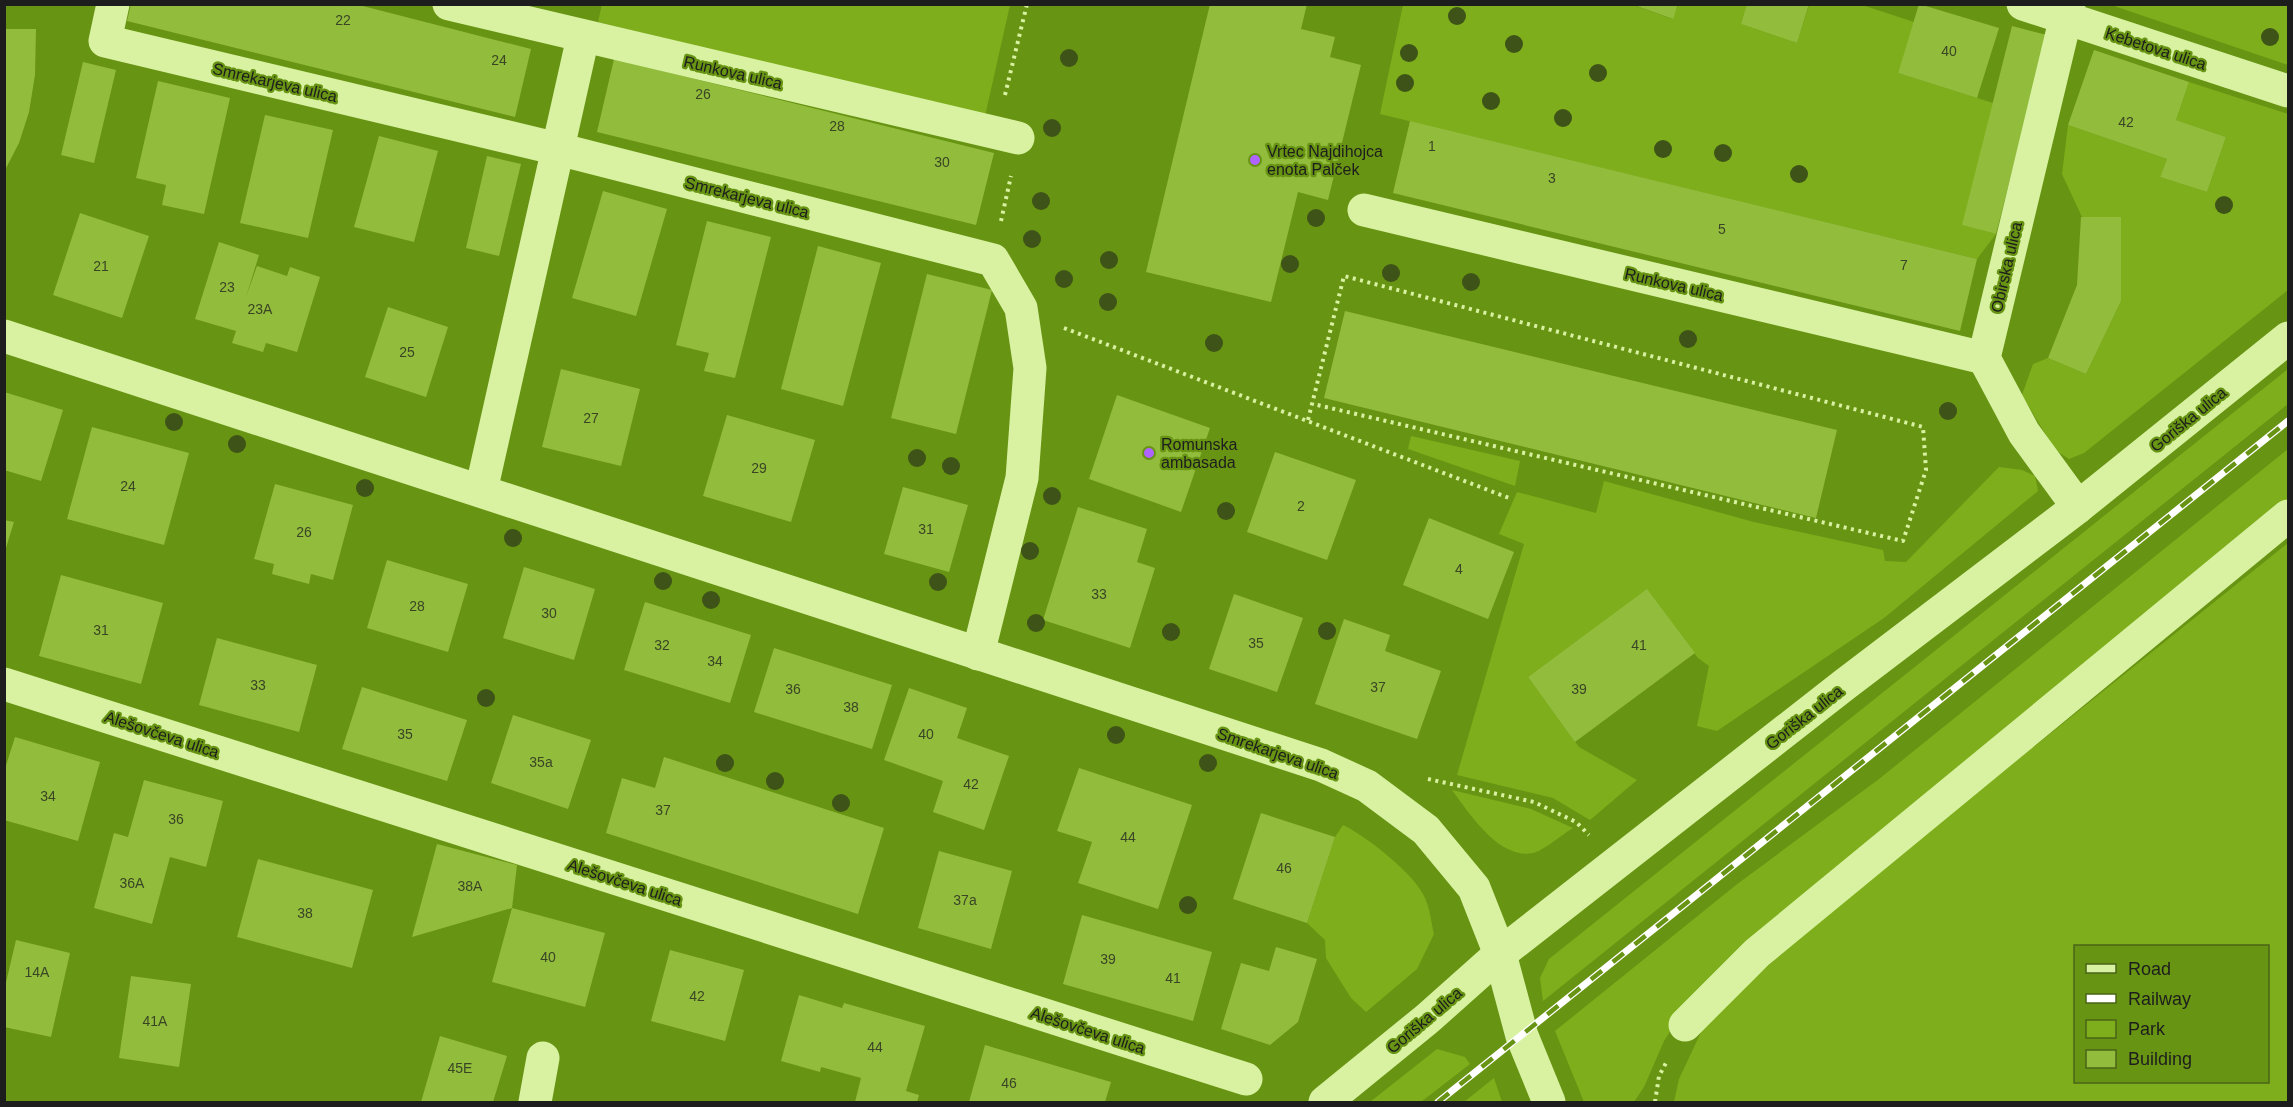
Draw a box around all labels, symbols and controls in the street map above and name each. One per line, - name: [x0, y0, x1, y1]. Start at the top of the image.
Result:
- house number: 22: [335, 12, 351, 28]
- street label: Kebetova ulica: [2103, 24, 2208, 73]
- house number: 40: [1941, 43, 1957, 59]
- house number: 24: [491, 52, 507, 68]
- street label: Runkova ulica: [682, 53, 784, 92]
- street label: Smrekarjeva ulica: [211, 60, 339, 105]
- house number: 26: [695, 86, 711, 102]
- house number: 42: [2118, 114, 2134, 130]
- house number: 28: [829, 118, 845, 134]
- house number: 1: [1428, 138, 1436, 154]
- place label: Vrtec Najdihojca enota Palček: [1267, 143, 1383, 178]
- marker: Vrtec Najdihojca enota Palček: [1248, 153, 1262, 167]
- house number: 30: [934, 154, 950, 170]
- house number: 3: [1548, 170, 1556, 186]
- street label: Smrekarjeva ulica: [683, 174, 811, 221]
- street label: Obirska ulica: [1988, 220, 2025, 314]
- house number: 5: [1718, 221, 1726, 237]
- house number: 7: [1900, 257, 1908, 273]
- house number: 21: [93, 258, 109, 274]
- street label: Runkova ulica: [1623, 265, 1725, 304]
- house number: 23: [219, 279, 235, 295]
- house number: 23A: [248, 301, 273, 317]
- house number: 25: [399, 344, 415, 360]
- street label: Goriška ulica: [2147, 384, 2230, 455]
- house number: 27: [583, 410, 599, 426]
- place label: Romunska ambasada: [1161, 436, 1238, 471]
- marker: Romunska ambasada: [1142, 446, 1156, 460]
- house number: 29: [751, 460, 767, 476]
- house number: 24: [120, 478, 136, 494]
- house number: 2: [1297, 498, 1305, 514]
- house number: 31: [918, 521, 934, 537]
- house number: 26: [296, 524, 312, 540]
- house number: 4: [1455, 561, 1463, 577]
- house number: 33: [1091, 586, 1107, 602]
- house number: 28: [409, 598, 425, 614]
- house number: 30: [541, 605, 557, 621]
- house number: 31: [93, 622, 109, 638]
- house number: 35: [1248, 635, 1264, 651]
- house number: 32: [654, 637, 670, 653]
- house number: 41: [1631, 637, 1647, 653]
- house number: 34: [707, 653, 723, 669]
- house number: 33: [250, 677, 266, 693]
- house number: 37: [1370, 679, 1386, 695]
- house number: 36: [785, 681, 801, 697]
- house number: 39: [1571, 681, 1587, 697]
- street label: Goriška ulica: [1763, 682, 1846, 753]
- house number: 38: [843, 699, 859, 715]
- street label: Alešovčeva ulica: [103, 708, 221, 761]
- street label: Smrekarjeva ulica: [1215, 725, 1341, 782]
- house number: 35: [397, 726, 413, 742]
- house number: 40: [918, 726, 934, 742]
- house number: 35a: [529, 754, 553, 770]
- house number: 42: [963, 776, 979, 792]
- house number: 34: [40, 788, 56, 804]
- house number: 37: [655, 802, 671, 818]
- house number: 36: [168, 811, 184, 827]
- house number: 44: [1120, 829, 1136, 845]
- street label: Alešovčeva ulica: [566, 856, 684, 909]
- house number: 46: [1276, 860, 1292, 876]
- house number: 36A: [120, 875, 145, 891]
- house number: 38A: [458, 878, 483, 894]
- house number: 37a: [953, 892, 977, 908]
- house number: 38: [297, 905, 313, 921]
- legend: [2074, 945, 2269, 1083]
- house number: 40: [540, 949, 556, 965]
- house number: 39: [1100, 951, 1116, 967]
- text: Road: [2128, 959, 2171, 979]
- house number: 14A: [25, 964, 50, 980]
- house number: 41: [1165, 970, 1181, 986]
- street label: Goriška ulica: [1383, 984, 1465, 1057]
- house number: 42: [689, 988, 705, 1004]
- text: Railway: [2128, 989, 2191, 1009]
- street label: Alešovčeva ulica: [1029, 1004, 1147, 1057]
- house number: 41A: [143, 1013, 168, 1029]
- text: Park: [2128, 1019, 2166, 1039]
- house number: 44: [867, 1039, 883, 1055]
- text: Building: [2128, 1049, 2192, 1069]
- house number: 45E: [448, 1060, 472, 1076]
- house number: 46: [1001, 1075, 1017, 1091]

